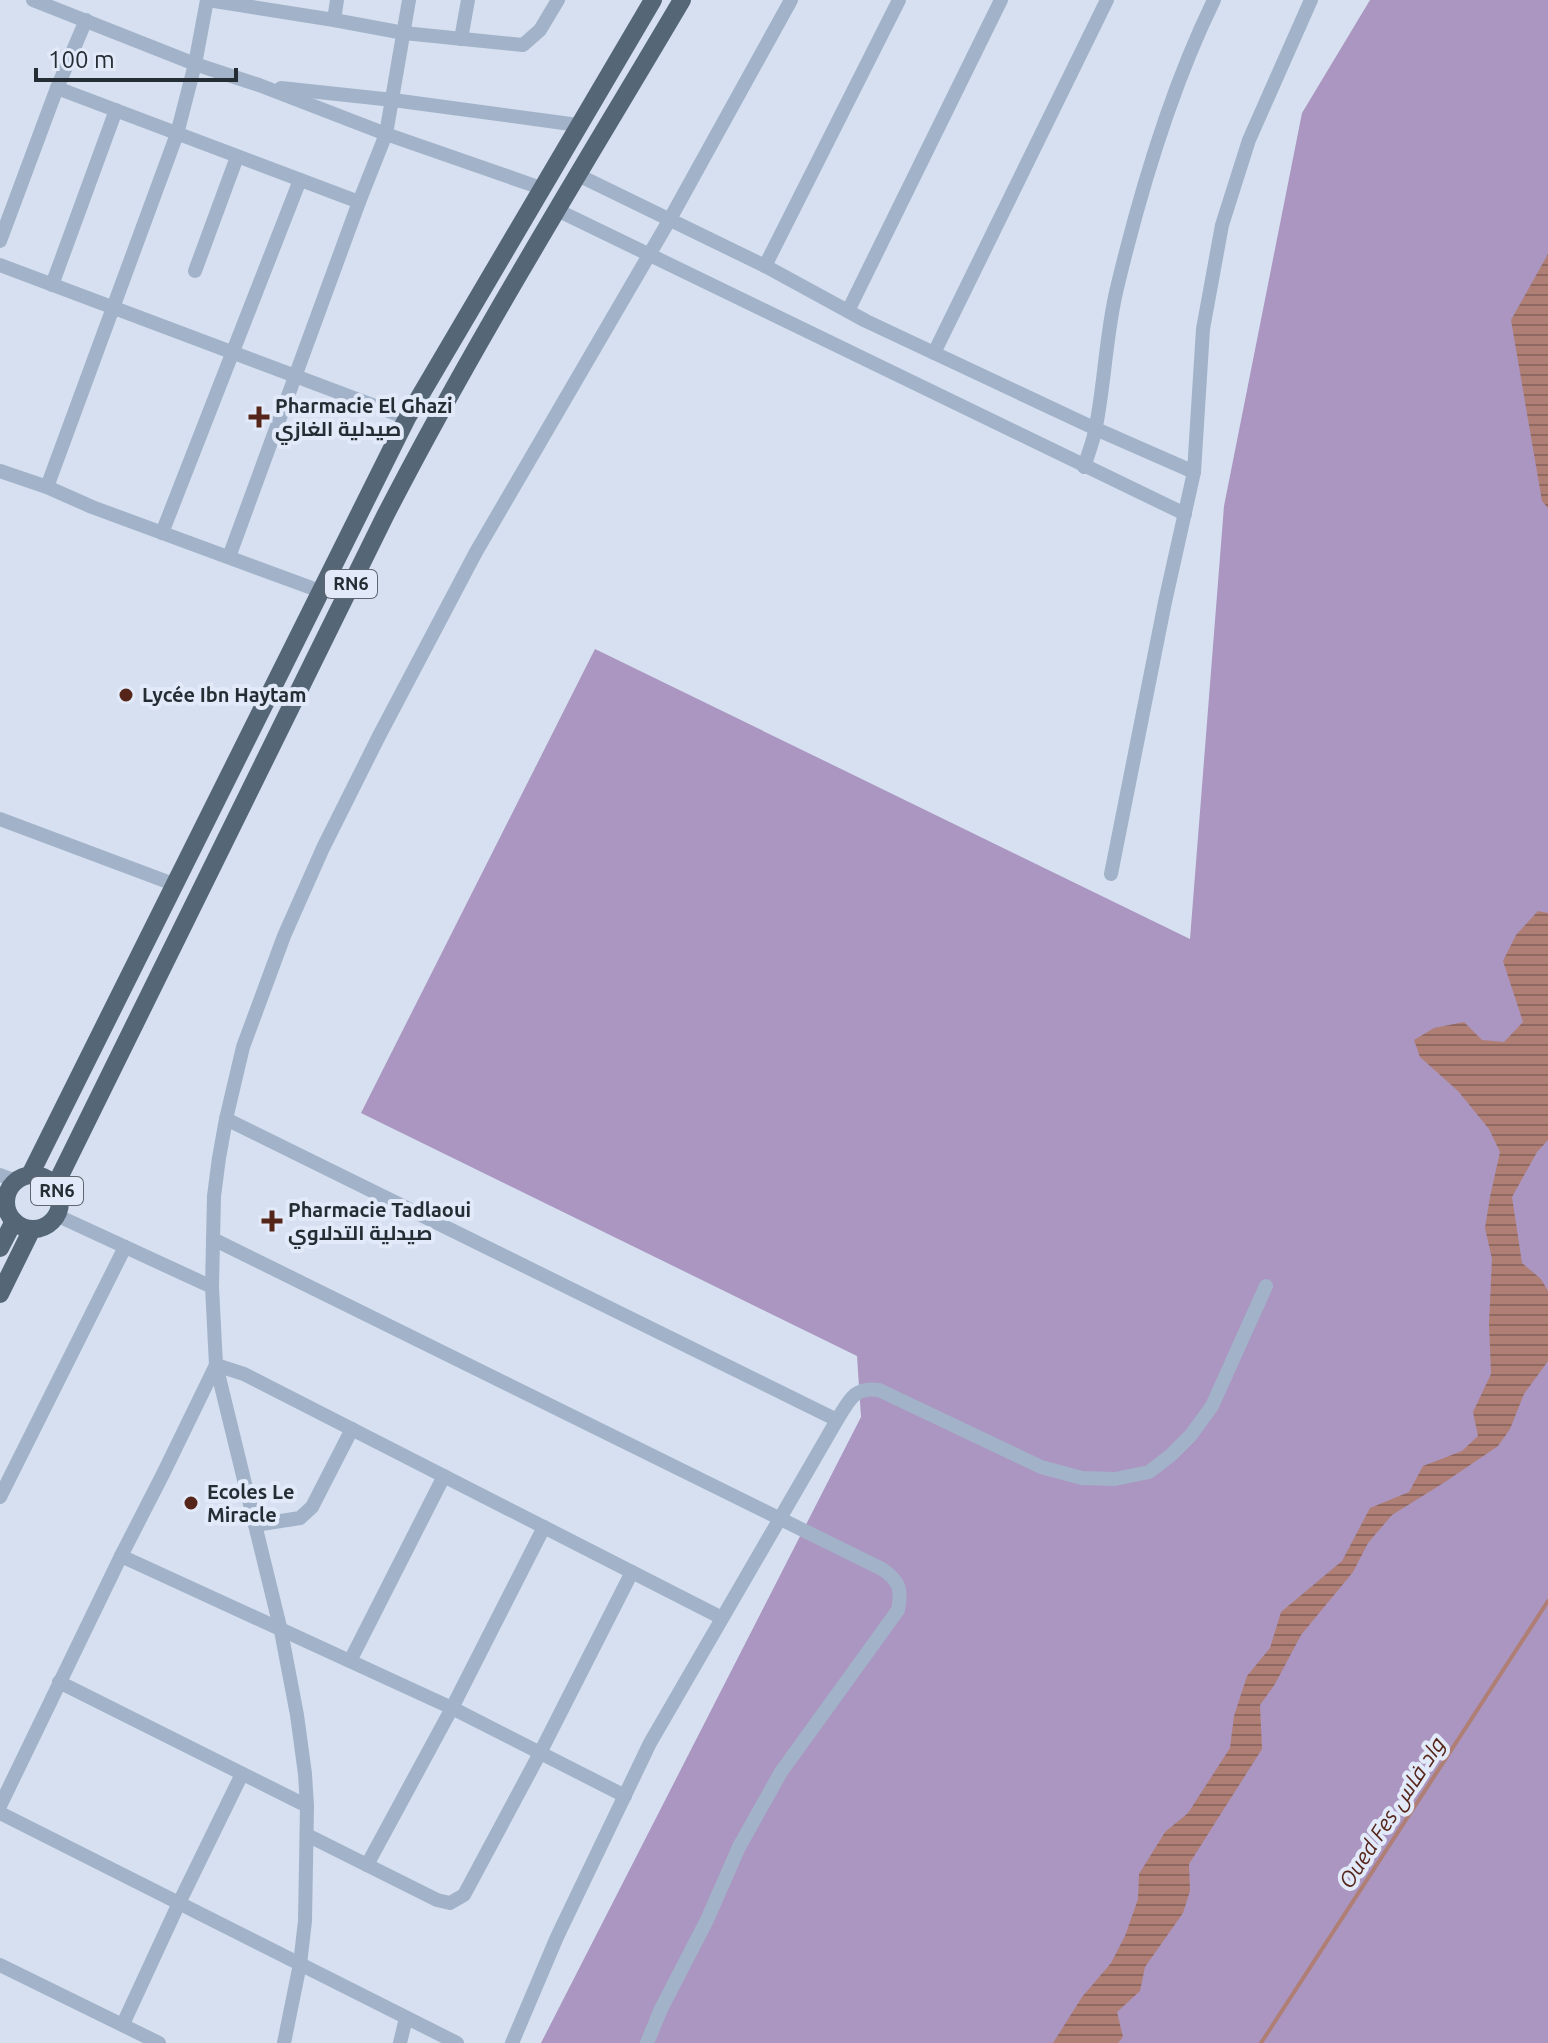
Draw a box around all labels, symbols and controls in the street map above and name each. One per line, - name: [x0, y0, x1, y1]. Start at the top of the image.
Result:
- scale bar: [36, 32, 236, 82]
- text: 100 m: [48, 46, 115, 73]
- place label: Pharmacie El Ghazi صيدلية الغازي: [275, 394, 453, 445]
- marker: Pharmacie El Ghazi صيدلية الغازي: [250, 408, 268, 426]
- road number: RN6: [325, 570, 377, 598]
- place label: Lycée Ibn Haytam: [142, 683, 306, 706]
- marker: Lycée Ibn Haytam: [117, 686, 135, 704]
- road number: RN6: [31, 1177, 83, 1205]
- place label: Pharmacie Tadlaoui صيدلية التدلاوي: [288, 1198, 471, 1249]
- marker: Pharmacie Tadlaoui صيدلية التدلاوي: [263, 1212, 281, 1230]
- place label: Ecoles Le Miracle: [207, 1480, 294, 1526]
- marker: Ecoles Le Miracle: [182, 1494, 200, 1512]
- water label: Oued Fes واد فاس: [1333, 1731, 1451, 1893]

